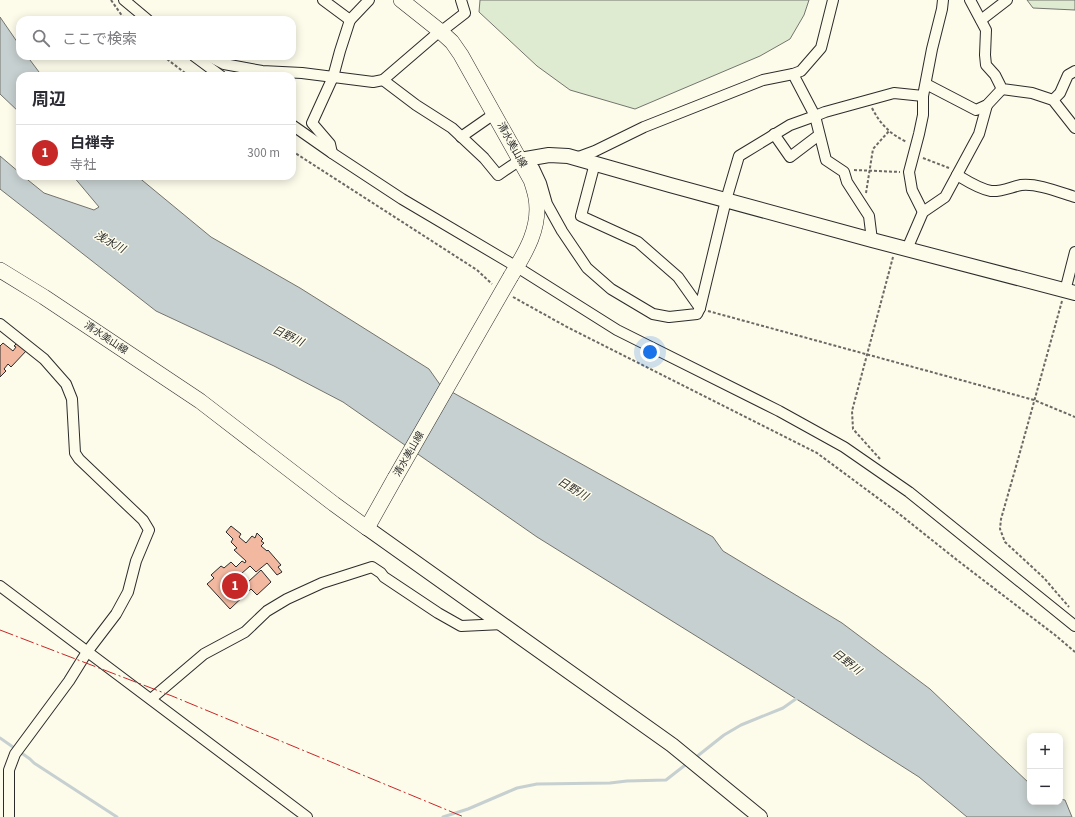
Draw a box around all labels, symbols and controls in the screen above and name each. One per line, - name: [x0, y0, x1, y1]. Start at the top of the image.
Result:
- search box: [16, 16, 296, 60]
- icon: search: [30, 27, 52, 49]
- text: ここで検索: [62, 29, 137, 50]
- text: 周辺: [32, 88, 66, 112]
- street label: 清水美山線: [494, 120, 530, 170]
- text: 白禅寺: [70, 133, 115, 154]
- text: 1: [42, 144, 48, 162]
- text: 300 m: [247, 144, 280, 162]
- text: 寺社: [70, 156, 96, 174]
- water label: 浅水川: [92, 227, 129, 257]
- street label: 清水美山線: [81, 318, 131, 358]
- water label: 日野川: [270, 322, 307, 350]
- your location: [640, 342, 660, 362]
- street label: 清水美山線: [390, 429, 428, 479]
- water label: 日野川: [555, 474, 592, 504]
- pin: 1: [222, 571, 248, 601]
- water label: 日野川: [829, 646, 865, 679]
- map controls: [1027, 733, 1063, 805]
- button: +: [1027, 733, 1063, 769]
- button: −: [1027, 769, 1063, 805]

